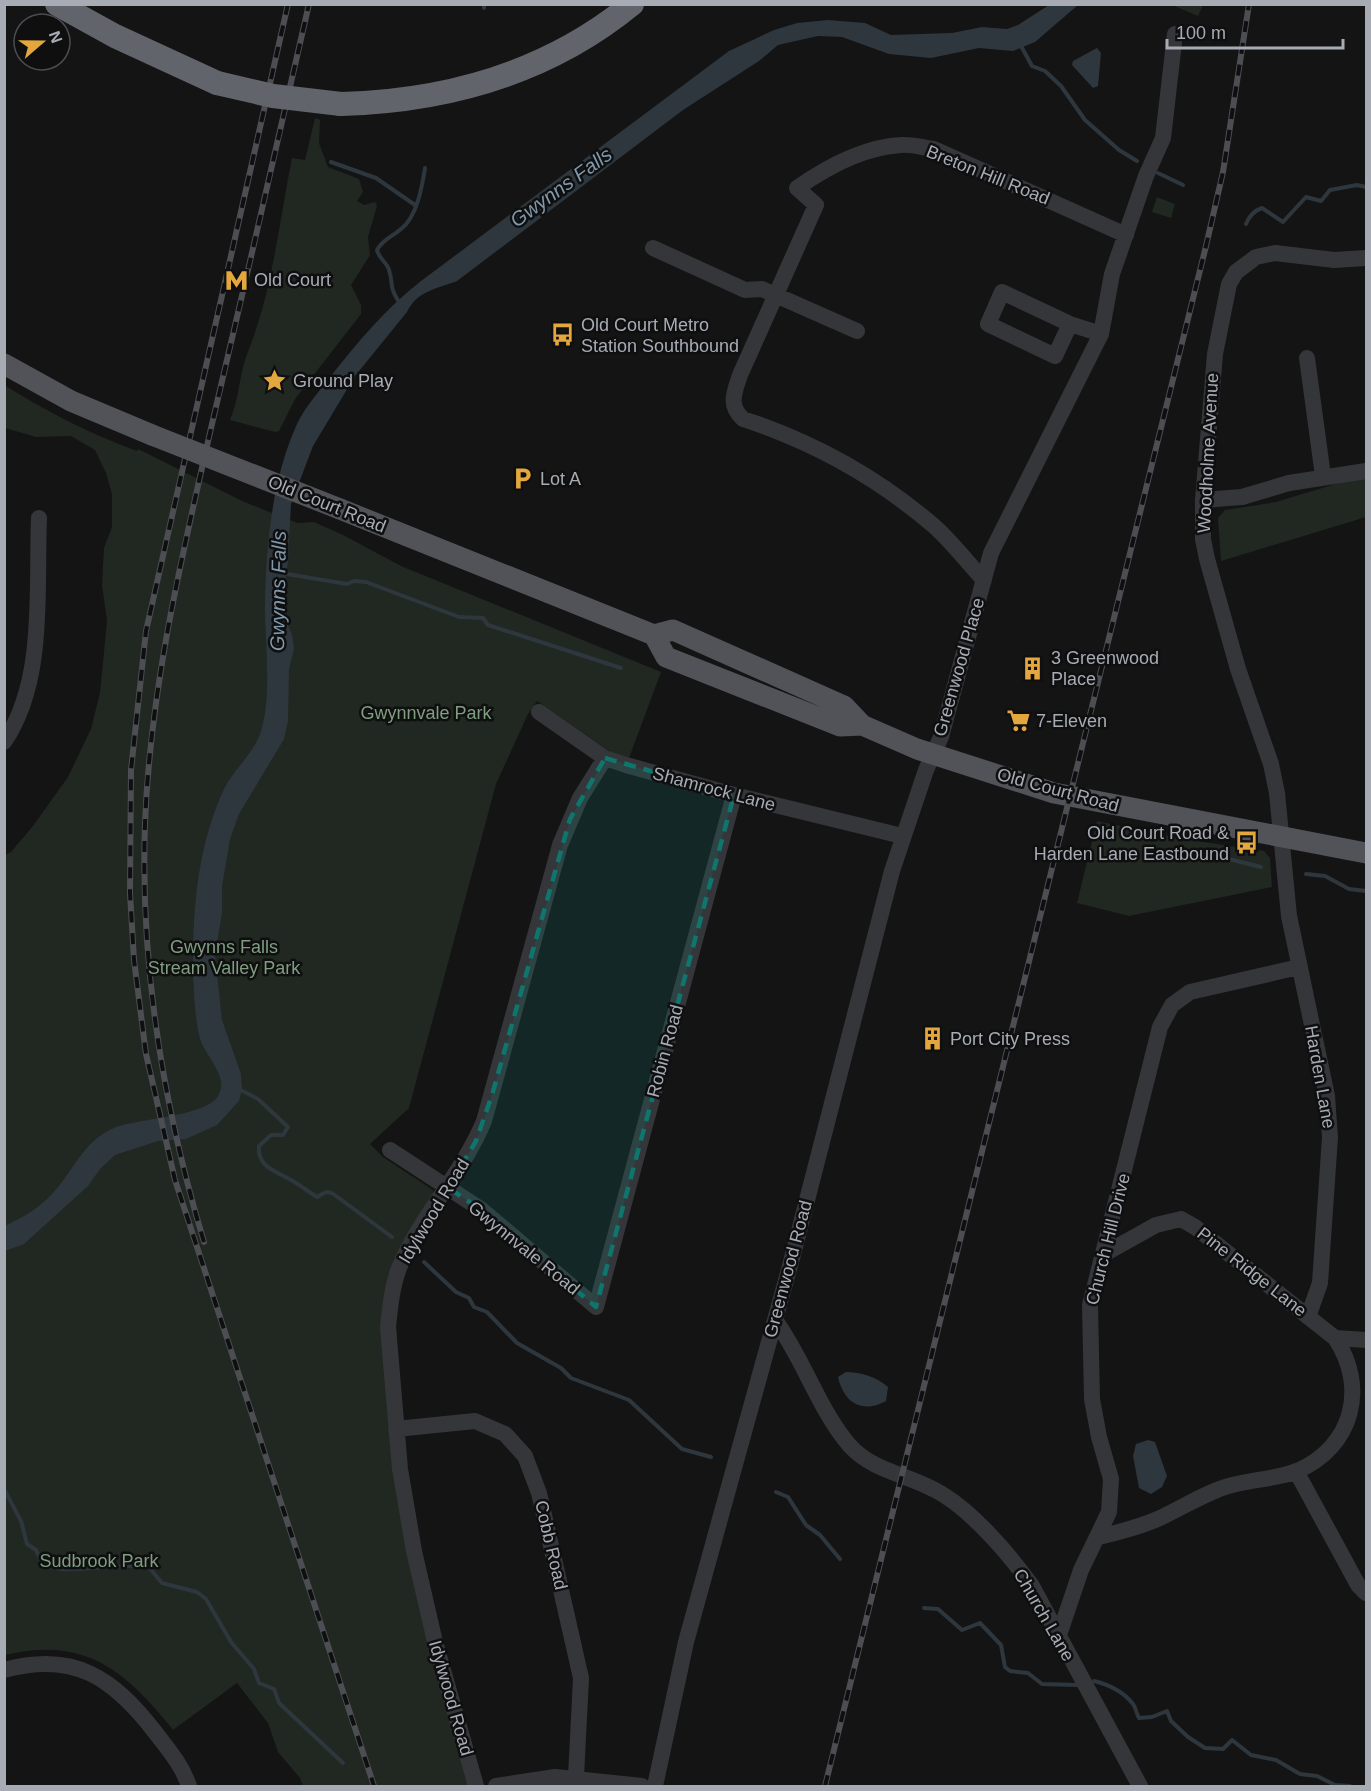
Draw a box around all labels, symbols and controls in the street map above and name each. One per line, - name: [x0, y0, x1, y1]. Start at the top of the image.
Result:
- north arrow: [12, 12, 72, 72]
- scale bar: [1167, 12, 1342, 50]
- text: 100 m: [1176, 23, 1226, 43]
- text: N: [46, 29, 66, 45]
- street label: Breton Hill Road: [923, 141, 1053, 209]
- water label: Gwynns Falls: [506, 143, 616, 231]
- metro station icon: Old Court: [223, 267, 249, 293]
- place label: Old Court: [254, 270, 331, 290]
- place label: Old Court Metro Station Southbound: [581, 315, 739, 356]
- bus stop icon: Old Court Metro Station Southbound: [550, 322, 576, 348]
- place icon: Ground Play: [262, 368, 288, 394]
- place label: Ground Play: [293, 371, 393, 391]
- street label: Woodholme Avenue: [1194, 372, 1222, 534]
- parking icon: Lot A: [509, 466, 535, 492]
- place label: Lot A: [540, 469, 581, 489]
- street label: Old Court Road: [265, 471, 389, 537]
- water label: Gwynns Falls: [266, 531, 290, 651]
- street label: Greenwood Place: [930, 595, 988, 739]
- place label: 3 Greenwood Place: [1051, 648, 1159, 689]
- building icon: 3 Greenwood Place: [1020, 655, 1046, 681]
- park label: Gwynnvale Park: [360, 703, 493, 723]
- supermarket icon: 7-Eleven: [1005, 708, 1031, 734]
- place label: 7-Eleven: [1036, 711, 1107, 731]
- street label: Shamrock Lane: [651, 763, 777, 815]
- street label: Old Court Road: [995, 764, 1121, 816]
- place label: Old Court Road & Harden Lane Eastbound: [1034, 823, 1229, 864]
- bus stop icon: Old Court Road & Harden Lane Eastbound: [1234, 830, 1260, 856]
- park label: Gwynns Falls Stream Valley Park: [148, 937, 301, 978]
- street label: Robin Road: [643, 1003, 687, 1099]
- street label: Harden Lane: [1301, 1024, 1339, 1130]
- building icon: Port City Press: [919, 1026, 945, 1052]
- place label: Port City Press: [950, 1029, 1070, 1049]
- street label: Idylwood Road: [395, 1155, 473, 1267]
- street label: Church Hill Drive: [1082, 1171, 1134, 1307]
- street label: Gwynnvale Road: [464, 1197, 584, 1299]
- street label: Greenwood Road: [760, 1198, 816, 1340]
- street label: Pine Ridge Lane: [1193, 1223, 1311, 1321]
- street label: Cobb Road: [531, 1498, 571, 1592]
- park label: Sudbrook Park: [39, 1551, 160, 1571]
- street label: Church Lane: [1010, 1565, 1078, 1665]
- street label: Idylwood Road: [425, 1638, 477, 1758]

